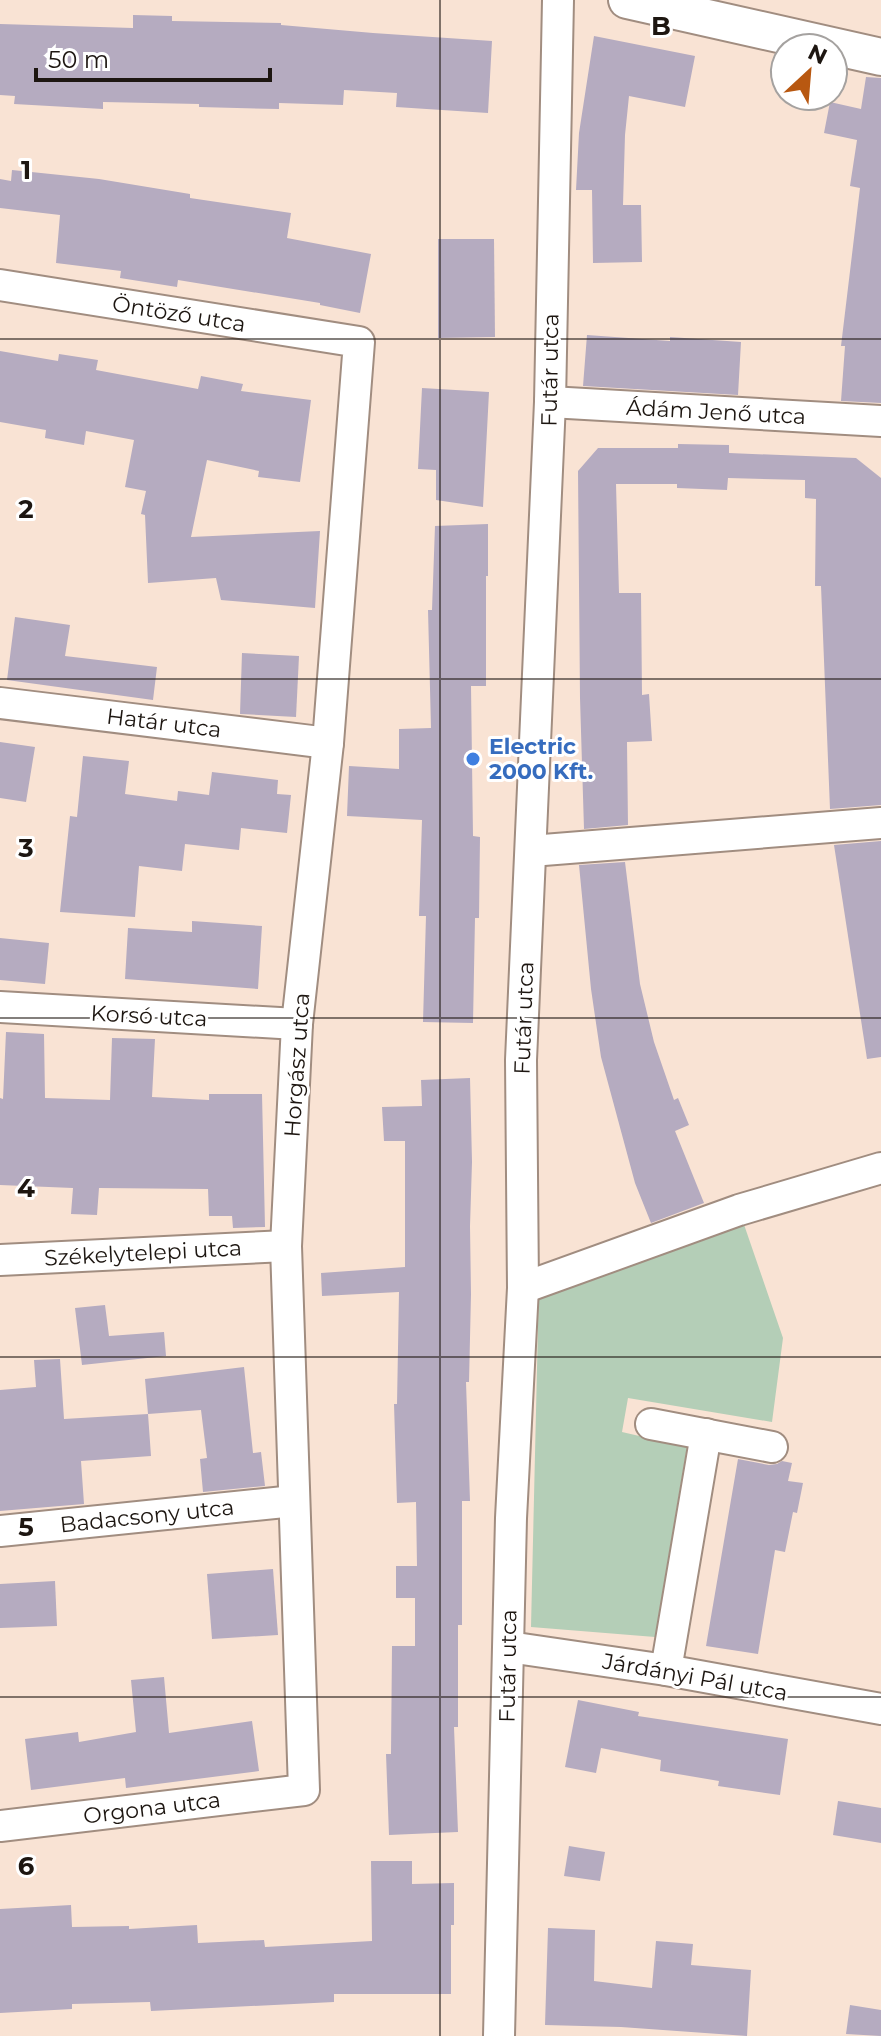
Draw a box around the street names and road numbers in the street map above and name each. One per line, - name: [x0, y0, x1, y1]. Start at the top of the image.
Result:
- street label: Öntöző utca: [110, 290, 248, 338]
- street label: Futár utca: [536, 313, 564, 427]
- street label: Ádám Jenő utca: [625, 394, 807, 430]
- street label: Határ utca: [105, 703, 223, 743]
- street label: Futár utca: [509, 961, 539, 1075]
- street label: Horgász utca: [278, 992, 316, 1138]
- street label: Korsó utca: [90, 999, 208, 1033]
- street label: Székelytelepi utca: [43, 1234, 243, 1272]
- street label: Badacsony utca: [58, 1493, 236, 1539]
- street label: Futár utca: [494, 1609, 522, 1723]
- street label: Járdányi Pál utca: [599, 1647, 790, 1707]
- street label: Orgona utca: [82, 1786, 222, 1830]

